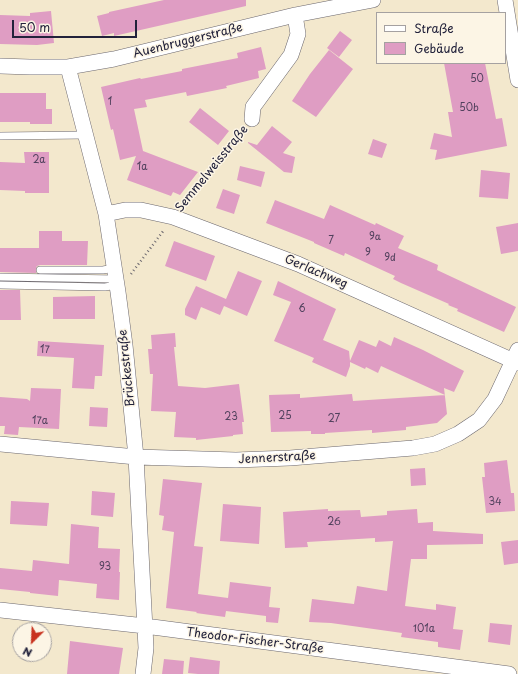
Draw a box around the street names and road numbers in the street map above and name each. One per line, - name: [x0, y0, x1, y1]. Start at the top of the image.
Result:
- street label: Auenbruggerstraße: [132, 20, 244, 62]
- street label: Semmelweisstraße: [173, 123, 251, 215]
- street label: Gerlachweg: [282, 252, 350, 292]
- street label: Brückestraße: [116, 329, 138, 407]
- street label: Jennerstraße: [238, 449, 316, 467]
- street label: Theodor-Fischer-Straße: [186, 625, 324, 657]

